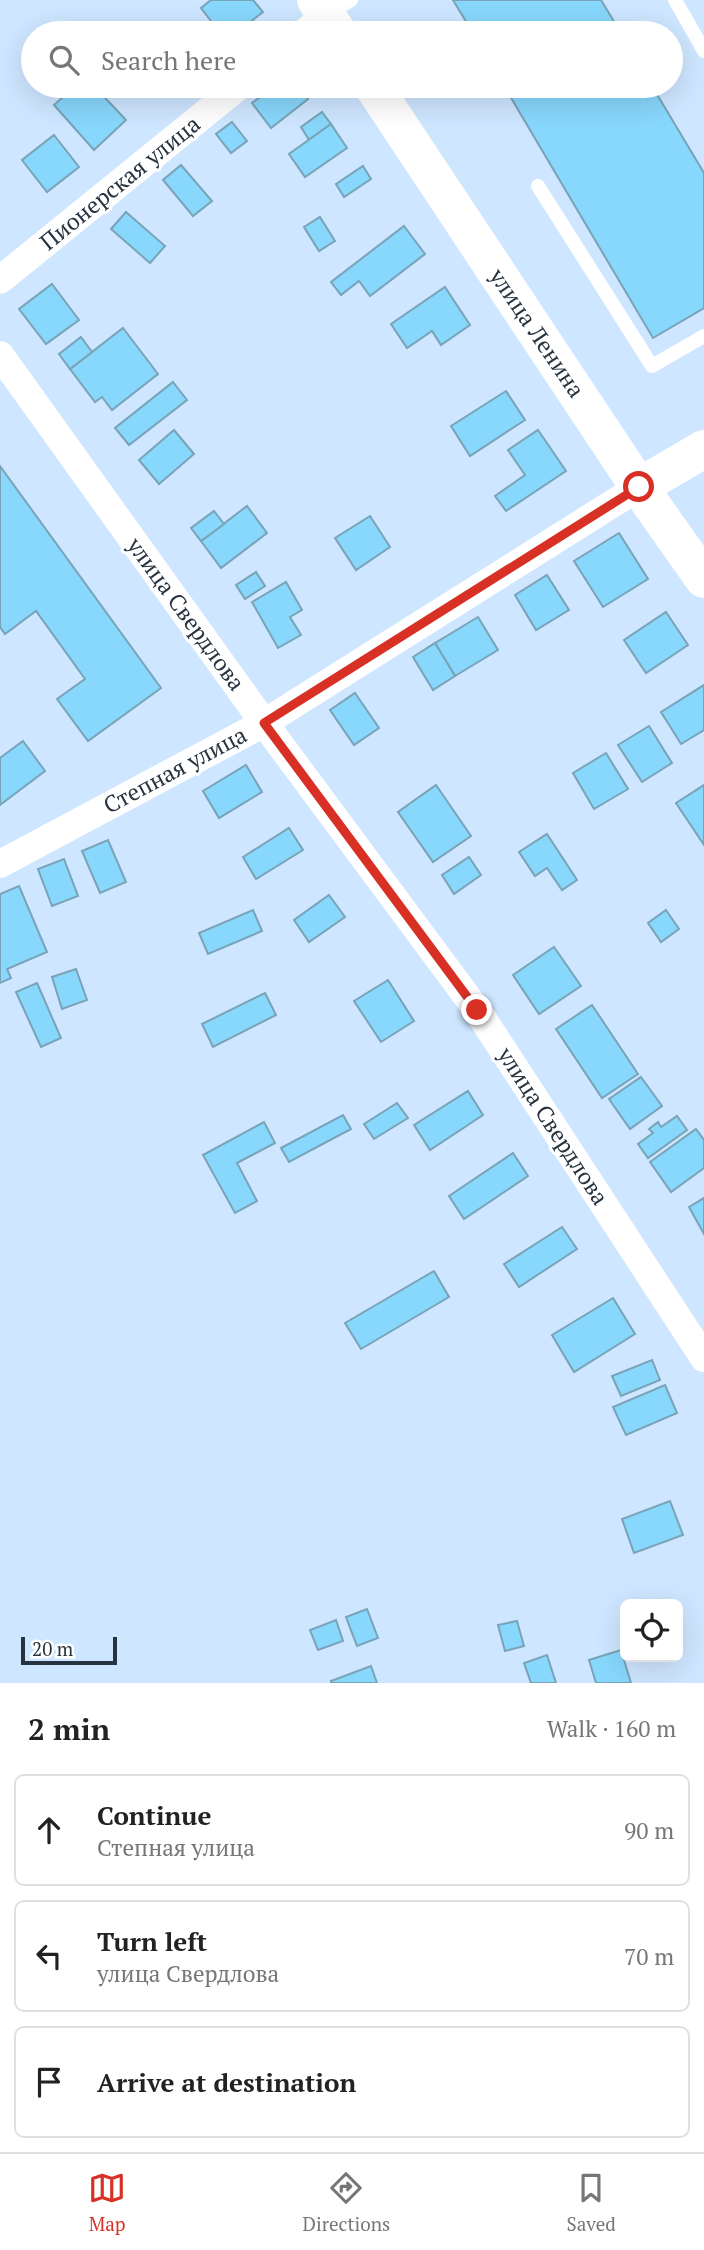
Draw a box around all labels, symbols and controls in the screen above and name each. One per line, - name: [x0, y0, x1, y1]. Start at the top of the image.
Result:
- search box: [21, 21, 683, 98]
- icon: search: [45, 41, 83, 79]
- text: Search here: [101, 43, 236, 77]
- street label: Пионерская улица: [33, 108, 207, 257]
- street label: улица Ленина: [482, 261, 592, 404]
- route start: [623, 471, 654, 502]
- street label: улица Свердлова: [120, 530, 253, 697]
- street label: Степная улица: [98, 719, 252, 820]
- route end: [461, 994, 492, 1025]
- street label: улица Свердлова: [490, 1040, 616, 1211]
- map controls: [620, 1599, 683, 1662]
- button: locate: [620, 1599, 683, 1662]
- scale bar: [21, 1634, 117, 1666]
- text: 20 m: [32, 1636, 73, 1661]
- text: 2 min: [28, 1709, 110, 1749]
- text: Walk · 160 m: [547, 1713, 676, 1744]
- text: Continue: [97, 1798, 211, 1832]
- icon: ahead: [30, 1811, 68, 1849]
- text: 90 m: [624, 1815, 674, 1846]
- text: Степная улица: [97, 1832, 255, 1863]
- text: Turn left: [97, 1924, 207, 1958]
- icon: left: [30, 1937, 68, 1975]
- text: 70 m: [624, 1941, 674, 1972]
- text: улица Свердлова: [97, 1958, 279, 1989]
- icon: arrive: [30, 2063, 68, 2101]
- text: Arrive at destination: [97, 2065, 356, 2099]
- tab: Map: [88, 2169, 126, 2236]
- tab: Directions: [303, 2169, 390, 2236]
- tab: Saved: [567, 2169, 616, 2236]

